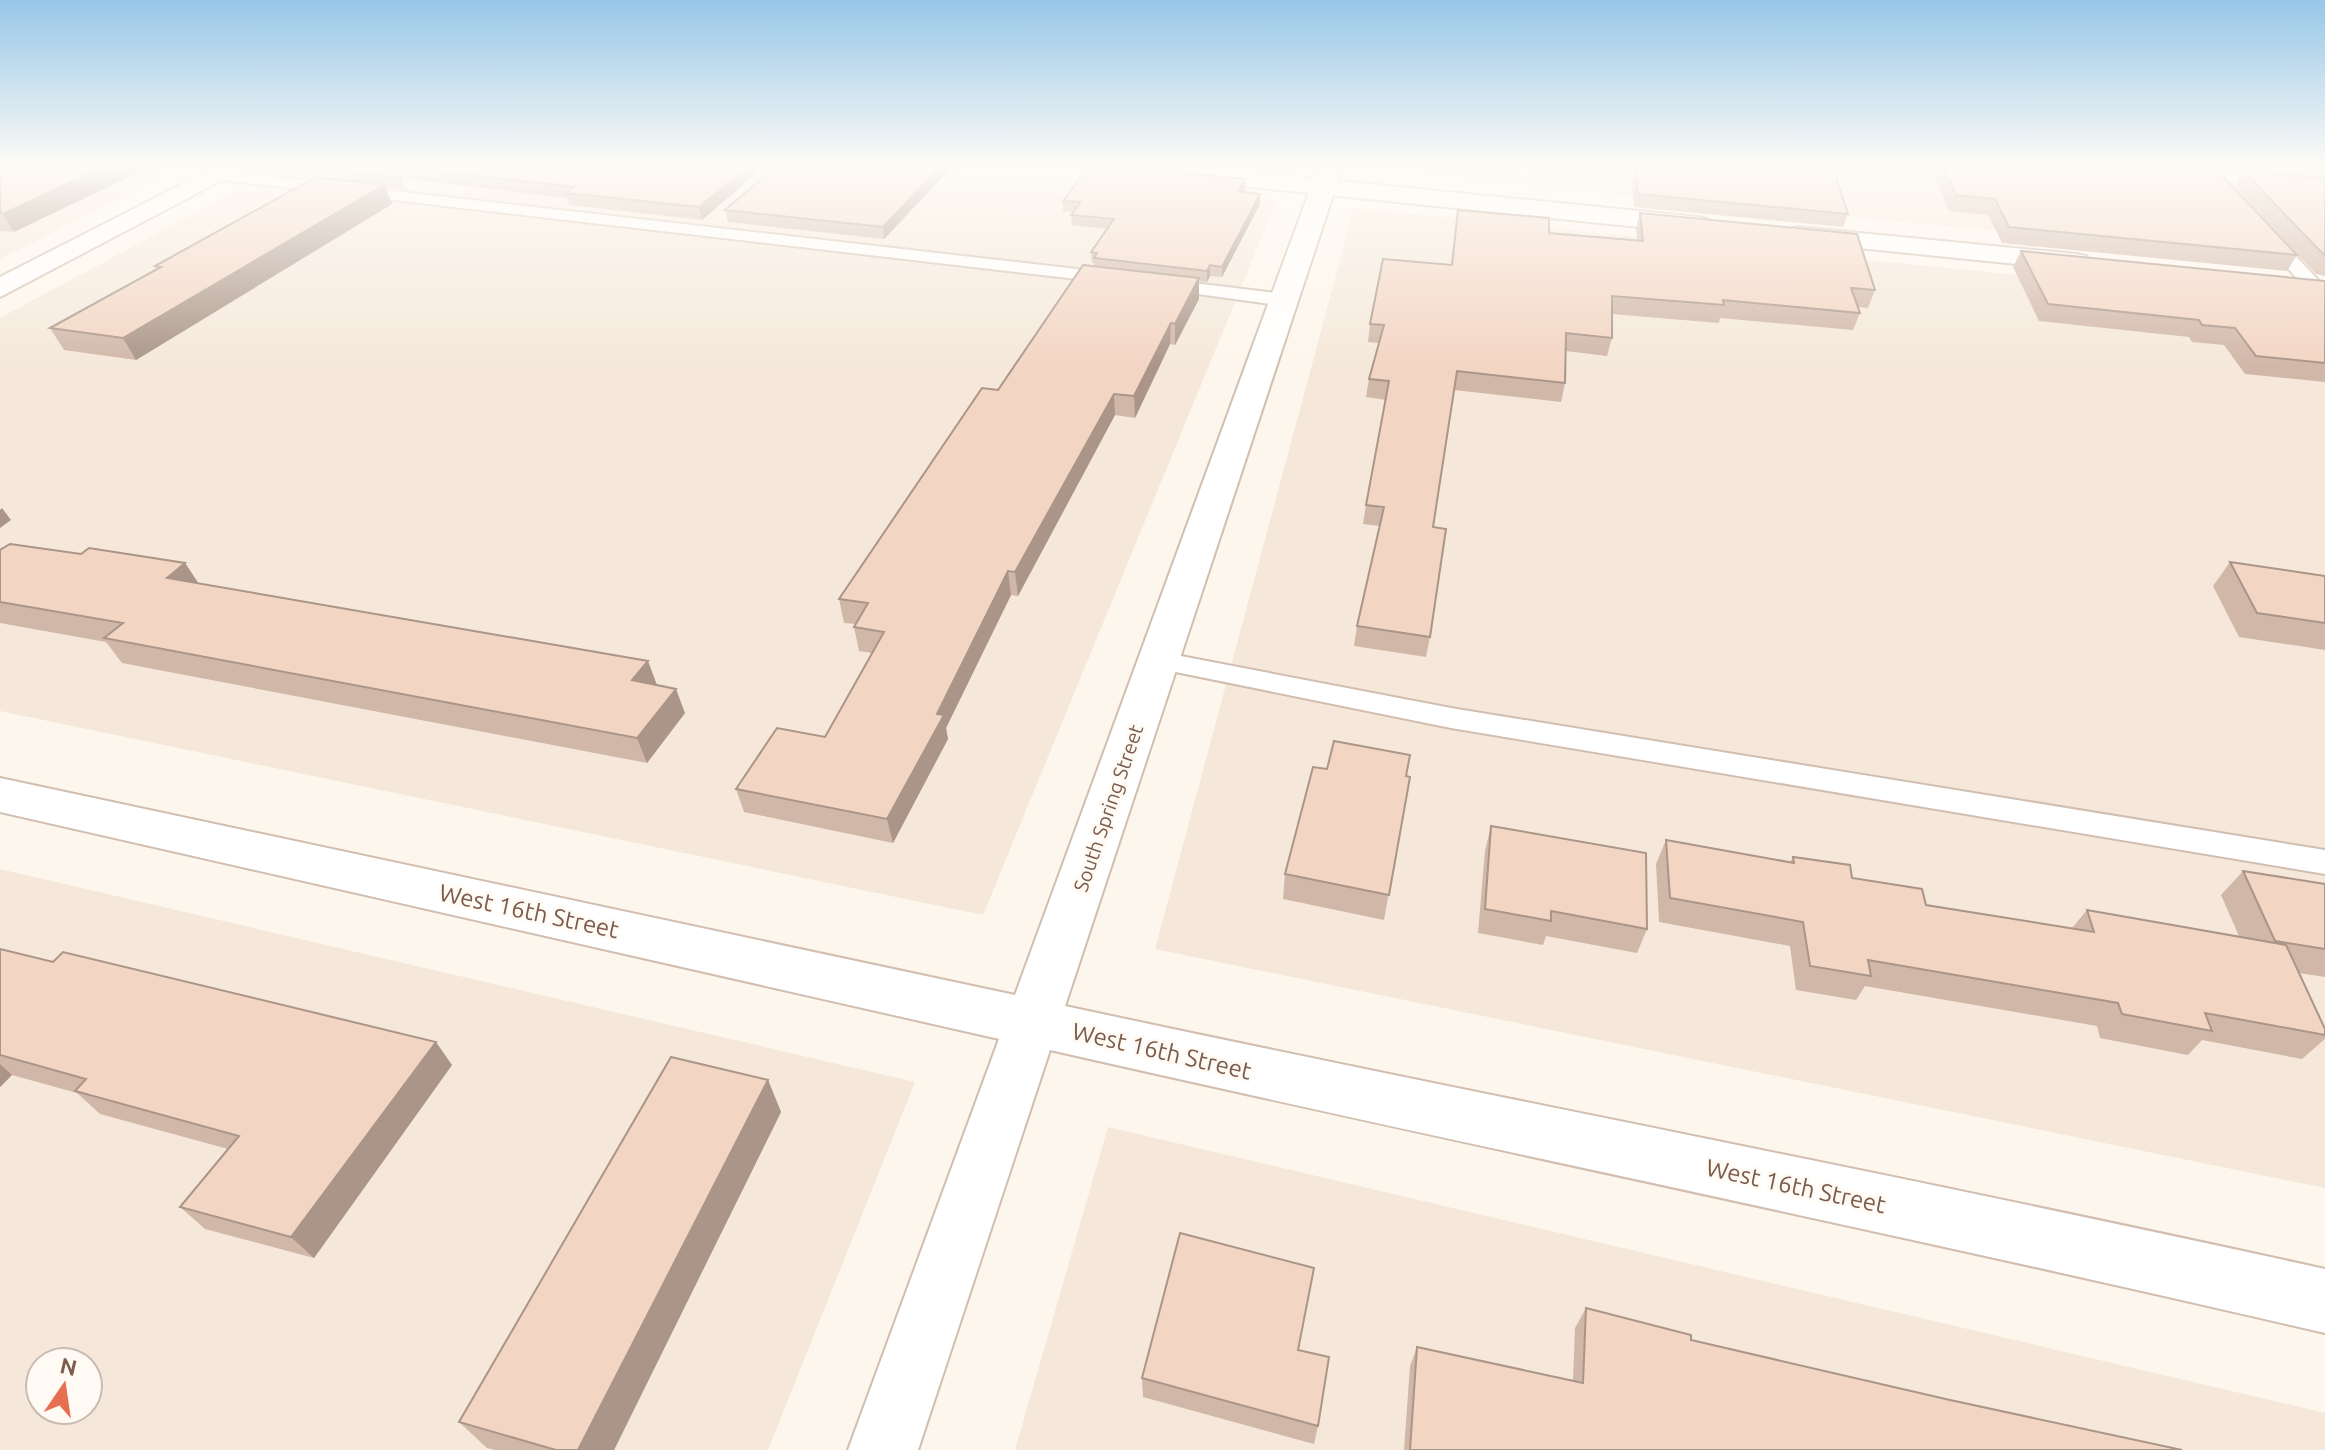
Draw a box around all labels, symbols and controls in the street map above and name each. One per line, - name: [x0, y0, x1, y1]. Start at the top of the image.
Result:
- street label: South Spring Street: [1069, 721, 1147, 895]
- street label: West 16th Street: [437, 879, 622, 943]
- street label: West 16th Street: [1070, 1017, 1255, 1085]
- street label: West 16th Street: [1704, 1154, 1889, 1218]
- north arrow: [24, 1346, 104, 1426]
- text: N: [58, 1352, 79, 1380]

